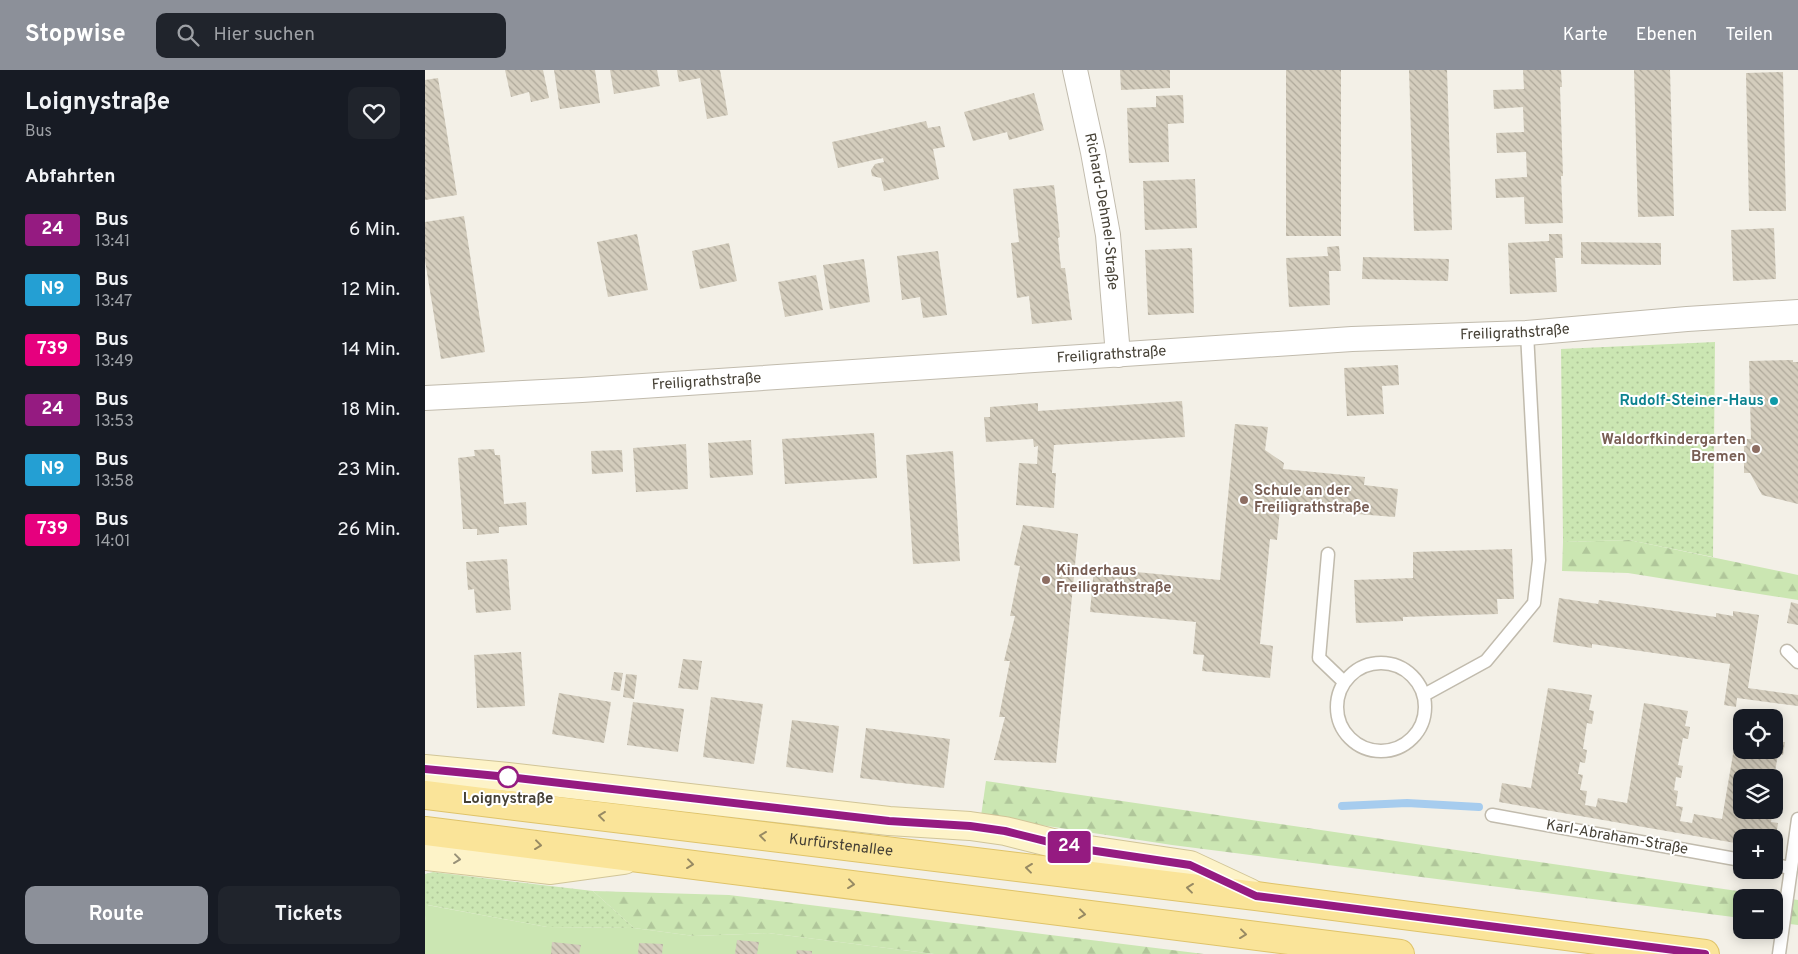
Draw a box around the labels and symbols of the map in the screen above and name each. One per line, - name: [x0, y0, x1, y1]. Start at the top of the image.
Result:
- street label: Richard-Dehmel-Straße: [1080, 131, 1122, 291]
- street label: Freiligrathstraße: [1460, 320, 1571, 345]
- street label: Freiligrathstraße: [1056, 342, 1167, 368]
- street label: Freiligrathstraße: [651, 369, 762, 395]
- place label: Rudolf-Steiner-Haus: [1620, 392, 1764, 411]
- marker: Rudolf-Steiner-Haus: [1768, 395, 1780, 407]
- place label: Waldorfkindergarten Bremen: [1601, 431, 1746, 467]
- marker: Waldorfkindergarten Bremen: [1750, 443, 1762, 455]
- place label: Schule an der Freiligrathstraße: [1254, 482, 1370, 518]
- marker: Schule an der Freiligrathstraße: [1238, 494, 1250, 506]
- place label: Kinderhaus Freiligrathstraße: [1056, 562, 1172, 598]
- marker: Kinderhaus Freiligrathstraße: [1040, 574, 1052, 586]
- marker: Loignystraße: [497, 766, 519, 788]
- place label: Loignystraße: [463, 790, 553, 809]
- one-way arrow: [598, 811, 606, 822]
- street label: Karl-Abraham-Straße: [1544, 816, 1690, 860]
- street label: Kurfürstenallee: [788, 830, 894, 861]
- one-way arrow: [759, 831, 768, 841]
- line badge: 24: [1047, 831, 1091, 863]
- one-way arrow: [534, 839, 542, 850]
- one-way arrow: [454, 853, 462, 864]
- one-way arrow: [686, 858, 694, 869]
- one-way arrow: [1024, 863, 1032, 874]
- one-way arrow: [847, 879, 856, 889]
- one-way arrow: [1186, 883, 1194, 894]
- one-way arrow: [1078, 908, 1086, 919]
- one-way arrow: [1239, 928, 1247, 939]

